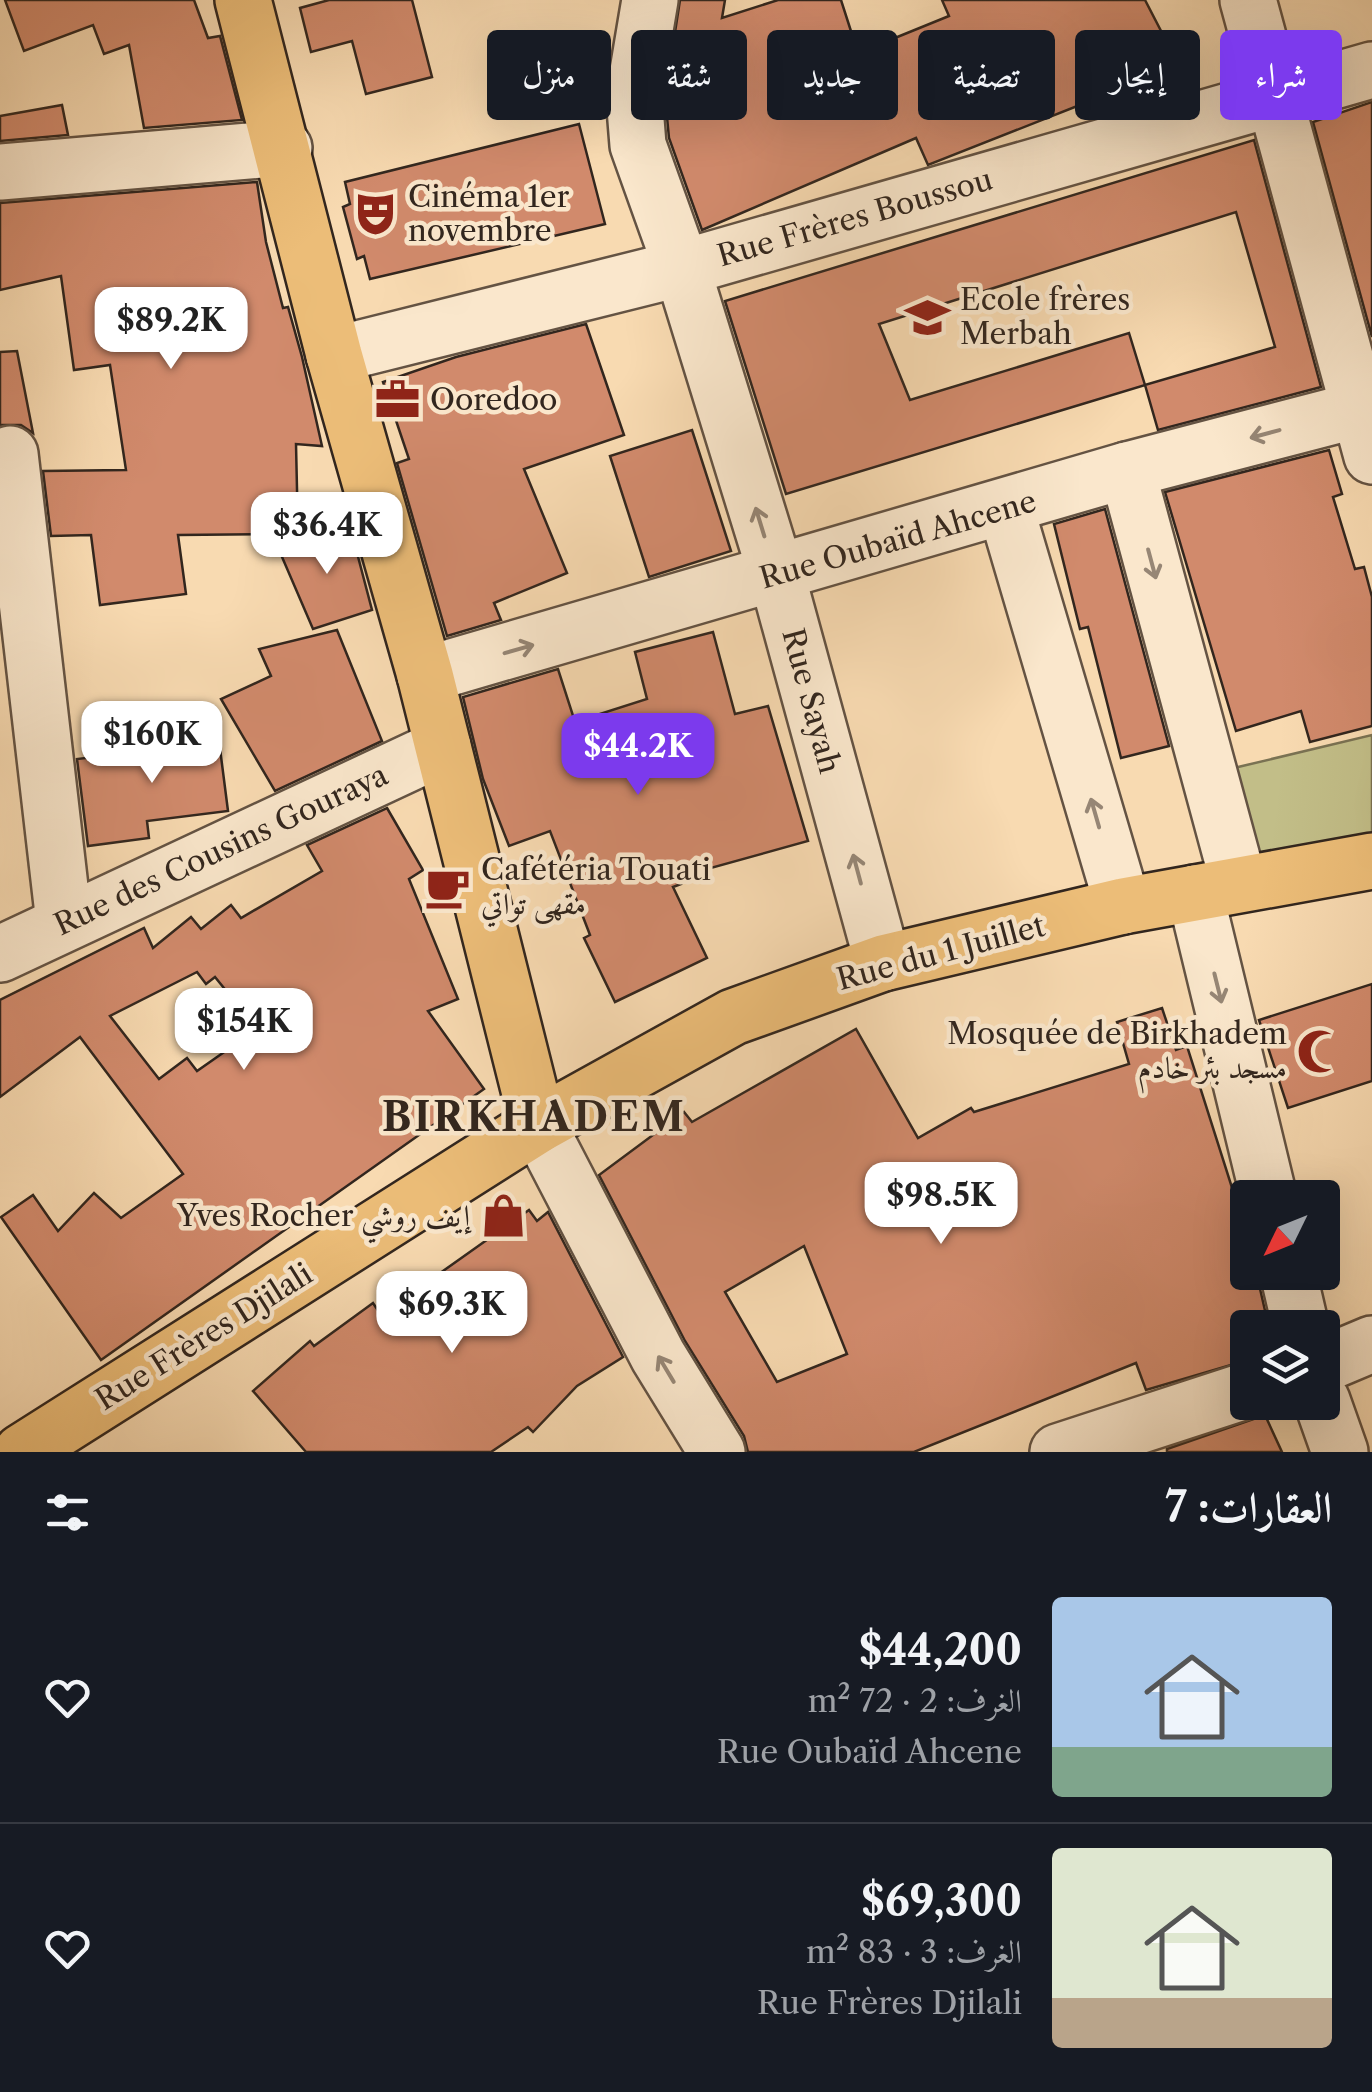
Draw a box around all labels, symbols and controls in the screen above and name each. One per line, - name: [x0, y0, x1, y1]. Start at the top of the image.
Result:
- chip: منزل: [487, 30, 611, 120]
- chip: شقة: [631, 30, 747, 120]
- chip: جديد: [767, 30, 898, 120]
- chip: تصفية: [918, 30, 1055, 120]
- chip: إيجار: [1075, 30, 1200, 120]
- chip: شراء: [1220, 30, 1342, 120]
- street label: Rue Frères Boussou: [713, 161, 997, 275]
- place label: Cinéma 1er novembre: [408, 178, 570, 249]
- theatre icon: Cinéma 1er novembre: [351, 190, 399, 238]
- place label: Ecole frères Merbah: [960, 281, 1130, 352]
- pin: $89.2K: [90, 287, 252, 372]
- school or university icon: Ecole frères Merbah: [903, 293, 951, 341]
- text: $89.2K: [117, 300, 225, 339]
- office icon: Ooredoo: [373, 376, 421, 424]
- place label: Ooredoo: [430, 381, 557, 418]
- one-way arrow: [1250, 426, 1281, 445]
- street label: Rue Oubaïd Ahcene: [755, 482, 1040, 597]
- pin: $36.4K: [246, 492, 408, 577]
- text: $36.4K: [273, 505, 381, 544]
- one-way arrow: [750, 507, 768, 538]
- one-way arrow: [1144, 548, 1163, 580]
- street label: Rue Sayah: [774, 624, 849, 778]
- one-way arrow: [503, 638, 534, 657]
- pin: $160K: [82, 701, 222, 786]
- pin: $44.2K: [557, 713, 719, 798]
- text: $160K: [103, 714, 201, 753]
- text: $44.2K: [583, 726, 693, 765]
- street label: Rue des Cousins Gouraya: [48, 756, 394, 943]
- one-way arrow: [1085, 798, 1103, 829]
- place label: Cafétéria Touati مقهى تواتي: [481, 851, 711, 928]
- one-way arrow: [847, 853, 866, 885]
- cafe icon: Cafétéria Touati مقهى تواتي: [424, 863, 472, 911]
- street label: Rue du 1 Juillet: [833, 907, 1049, 998]
- one-way arrow: [1210, 971, 1228, 1003]
- pin: $154K: [174, 988, 314, 1073]
- text: $154K: [197, 1001, 291, 1040]
- place label: Mosquée de Birkhadem مسجد بئر خادم: [947, 1015, 1287, 1094]
- mosque icon: Mosquée de Birkhadem مسجد بئر خادم: [1296, 1027, 1344, 1075]
- district label: BIRKHADEM: [382, 1092, 686, 1141]
- pin: $98.5K: [860, 1162, 1022, 1247]
- text: $98.5K: [887, 1175, 995, 1214]
- north arrow: [1230, 1180, 1340, 1290]
- map controls: [1230, 1180, 1340, 1420]
- shop icon: Yves Rocher إيف روشي: [479, 1192, 527, 1240]
- place label: Yves Rocher إيف روشي: [176, 1197, 472, 1244]
- street label: Rue Frères Djilali: [89, 1255, 319, 1418]
- pin: $69.3K: [371, 1271, 533, 1356]
- text: $69.3K: [398, 1284, 506, 1323]
- button: layers: [1230, 1310, 1340, 1420]
- one-way arrow: [656, 1355, 676, 1384]
- text: العقارات: 7: [1165, 1481, 1332, 1533]
- icon: filters: [40, 1485, 95, 1540]
- text: $44,200: [859, 1624, 1022, 1676]
- icon: home: [1132, 1637, 1252, 1757]
- icon: heart: [40, 1670, 95, 1725]
- text: الغرف: 2 · 72 m²: [808, 1681, 1022, 1720]
- text: Rue Oubaïd Ahcene: [717, 1732, 1022, 1771]
- text: $69,300: [861, 1875, 1022, 1927]
- icon: home: [1132, 1888, 1252, 2008]
- icon: heart: [40, 1921, 95, 1976]
- text: الغرف: 3 · 83 m²: [806, 1932, 1022, 1971]
- text: Rue Frères Djilali: [757, 1983, 1022, 2022]

